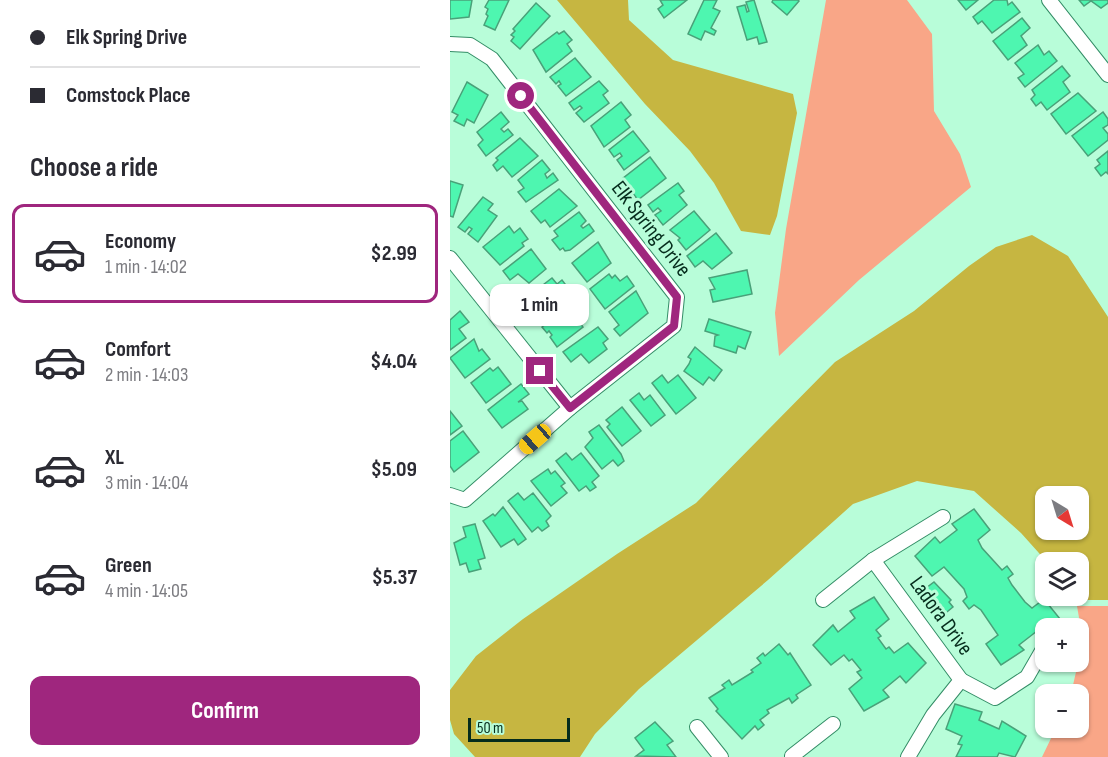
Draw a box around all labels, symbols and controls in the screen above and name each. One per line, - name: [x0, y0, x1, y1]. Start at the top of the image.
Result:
- text: Elk Spring Drive: [66, 24, 187, 51]
- text: Comstock Place: [66, 82, 191, 109]
- route start: [507, 82, 534, 109]
- text: Choose a ride: [30, 152, 158, 184]
- street label: Elk Spring Drive: [605, 176, 697, 282]
- icon: car: [33, 227, 87, 281]
- text: Economy: [105, 228, 176, 255]
- text: $2.99: [371, 240, 417, 267]
- text: 1 min · 14:02: [105, 255, 187, 279]
- callout: 1 min: [490, 284, 590, 326]
- text: 1 min: [521, 293, 558, 317]
- icon: car: [33, 335, 87, 389]
- text: Comfort: [105, 336, 171, 363]
- text: $4.04: [370, 348, 417, 375]
- route end: [526, 357, 553, 384]
- text: 2 min · 14:03: [105, 363, 188, 387]
- car: [516, 420, 554, 458]
- icon: car: [33, 443, 87, 497]
- text: XL: [105, 444, 124, 471]
- text: $5.09: [371, 456, 417, 483]
- text: 3 min · 14:04: [105, 471, 188, 495]
- north arrow: [1035, 486, 1089, 540]
- map controls: [1035, 486, 1089, 738]
- icon: car: [33, 551, 87, 605]
- text: Green: [105, 552, 152, 579]
- button: layers: [1035, 552, 1089, 606]
- text: $5.37: [372, 564, 417, 591]
- street label: Ladora Drive: [903, 571, 979, 661]
- text: 4 min · 14:05: [105, 579, 188, 603]
- button: +: [1035, 618, 1089, 672]
- button: Confirm: [30, 676, 420, 745]
- button: −: [1035, 684, 1089, 738]
- scale bar: [468, 715, 570, 742]
- text: 50 m: [477, 719, 503, 738]

